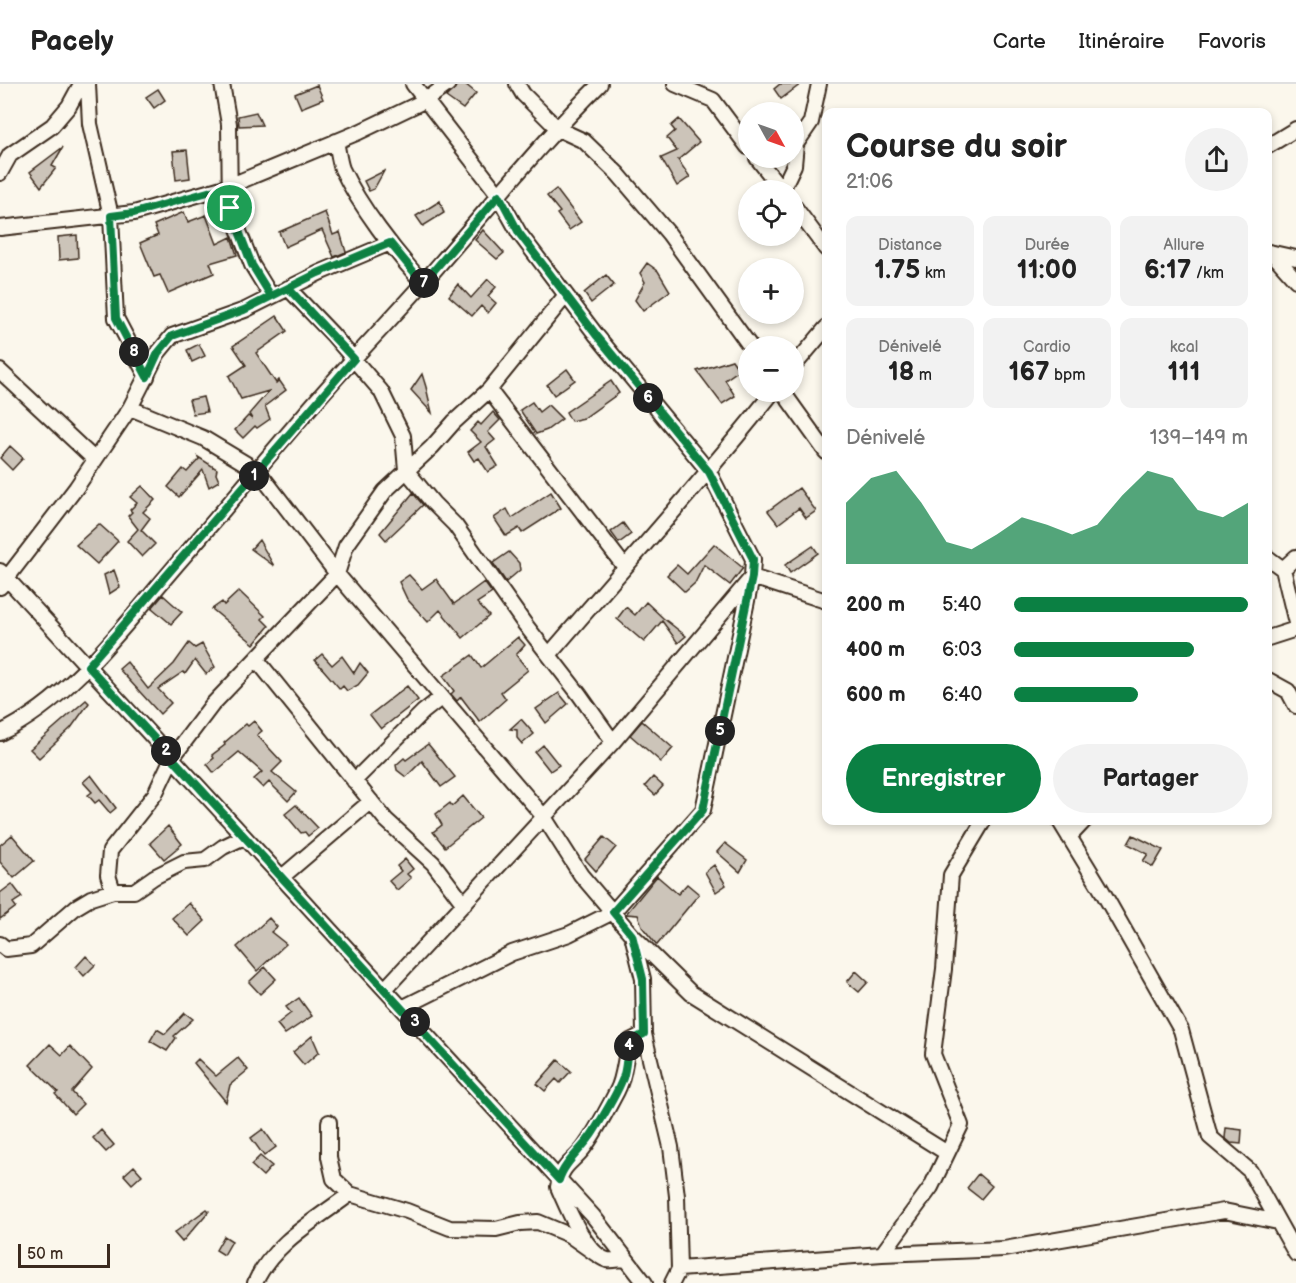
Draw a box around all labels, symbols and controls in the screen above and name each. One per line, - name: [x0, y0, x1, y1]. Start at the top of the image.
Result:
- text: Pacely: [30, 25, 114, 58]
- text: Carte: [993, 29, 1046, 54]
- text: Itinéraire: [1079, 29, 1165, 54]
- text: Favoris: [1198, 29, 1266, 54]
- north arrow: [738, 102, 804, 168]
- map controls: [738, 102, 804, 402]
- text: Course du soir: [846, 127, 1067, 167]
- button: share: [1185, 128, 1248, 191]
- text: 21:06: [846, 170, 893, 194]
- button: locate: [738, 180, 804, 246]
- pin: [204, 182, 255, 233]
- icon: arrive: [213, 191, 246, 224]
- text: Distance: [878, 236, 942, 255]
- text: Durée: [1024, 236, 1070, 255]
- text: Allure: [1164, 236, 1204, 255]
- text: 1.75: [874, 255, 920, 286]
- text: 11:00: [1017, 255, 1077, 286]
- text: 6:17: [1144, 255, 1191, 286]
- button: +: [738, 258, 804, 324]
- text: km: [920, 264, 946, 283]
- text: /km: [1191, 264, 1224, 283]
- pin: 7: [409, 268, 439, 298]
- text: 7: [420, 273, 428, 292]
- button: −: [738, 336, 804, 402]
- pin: 8: [119, 337, 149, 367]
- text: Dénivelé: [878, 338, 942, 357]
- text: Cardio: [1023, 338, 1071, 357]
- text: kcal: [1170, 338, 1198, 357]
- text: 8: [129, 342, 139, 361]
- text: 18: [888, 357, 915, 388]
- text: 167: [1009, 357, 1050, 388]
- text: 111: [1168, 357, 1200, 388]
- text: m: [915, 366, 932, 385]
- text: bpm: [1050, 366, 1085, 385]
- pin: 6: [633, 383, 663, 413]
- text: 6: [643, 388, 653, 407]
- text: Dénivelé: [846, 426, 925, 450]
- text: 139–149 m: [1150, 426, 1248, 450]
- pin: 1: [239, 461, 269, 491]
- text: 1: [251, 466, 257, 485]
- text: 200 m: [846, 593, 905, 617]
- text: 5:40: [942, 593, 981, 617]
- text: 400 m: [846, 638, 905, 662]
- text: 6:03: [942, 638, 982, 662]
- text: 600 m: [846, 683, 906, 707]
- text: 6:40: [942, 683, 982, 707]
- pin: 5: [705, 716, 735, 746]
- text: 5: [715, 721, 725, 740]
- pin: 2: [151, 736, 181, 766]
- text: 2: [161, 741, 171, 760]
- button: Enregistrer: [846, 744, 1041, 813]
- button: Partager: [1053, 744, 1248, 813]
- pin: 3: [400, 1007, 430, 1037]
- text: 3: [410, 1012, 420, 1031]
- pin: 4: [614, 1031, 644, 1061]
- text: 4: [624, 1036, 634, 1055]
- scale bar: [18, 1241, 110, 1268]
- text: 50 m: [27, 1245, 63, 1264]

